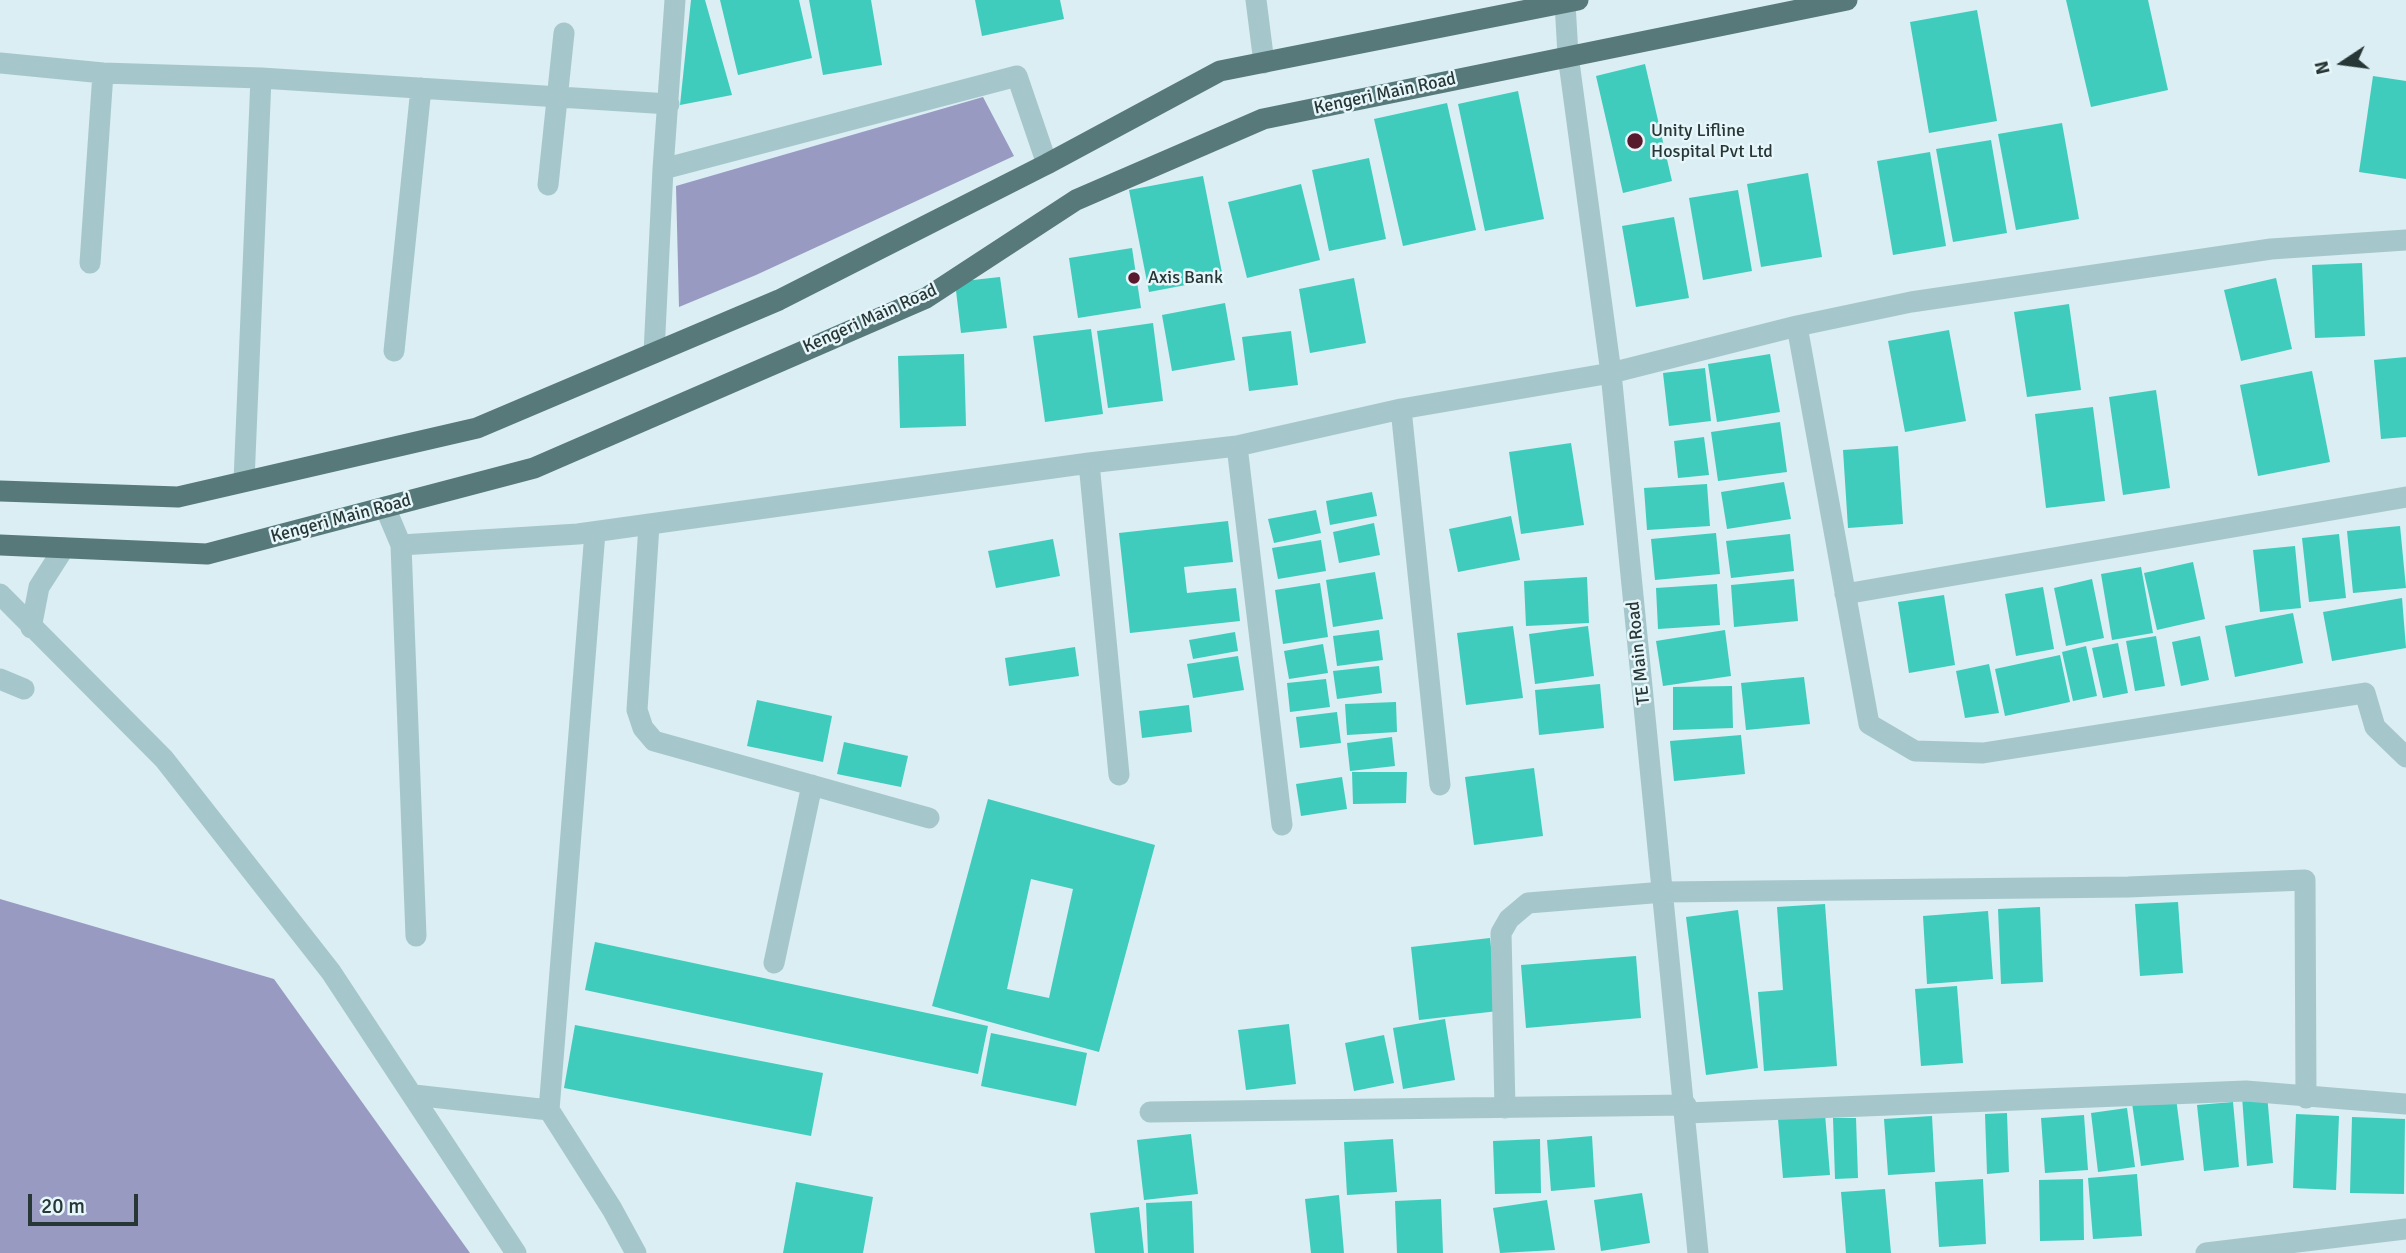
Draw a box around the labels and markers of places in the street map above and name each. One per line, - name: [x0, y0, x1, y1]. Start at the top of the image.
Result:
- place label: Unity Lifline Hospital Pvt Ltd: [1651, 120, 1773, 162]
- marker: Unity Lifline Hospital Pvt Ltd: [1625, 131, 1645, 151]
- place label: Axis Bank: [1148, 267, 1223, 289]
- marker: Axis Bank: [1126, 270, 1142, 286]

